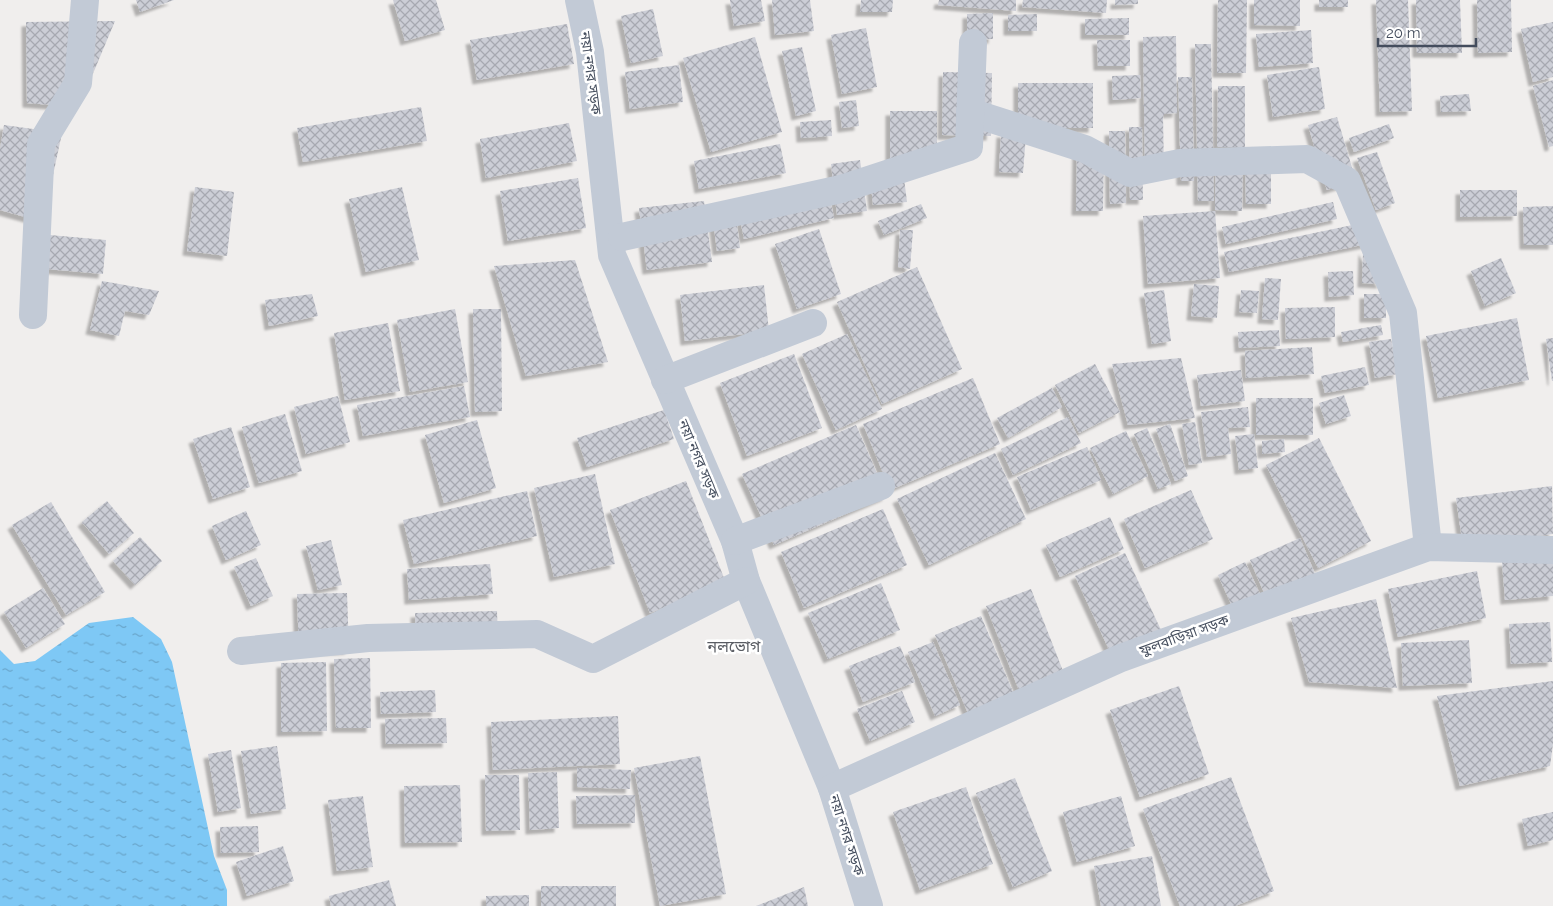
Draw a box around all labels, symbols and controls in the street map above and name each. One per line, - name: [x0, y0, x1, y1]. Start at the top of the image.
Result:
- scale bar: [1378, 15, 1476, 47]
- text: 20 m: [1386, 24, 1421, 42]
- street label: নয়া নগর সড়ক: [577, 29, 605, 116]
- street label: নয়া নগর সড়ক: [675, 416, 723, 501]
- street label: ফুলবাড়িয়া সড়ক: [1136, 611, 1232, 660]
- district label: নলভোগ: [707, 637, 761, 656]
- street label: নয়া নগর সড়ক: [826, 792, 868, 878]

